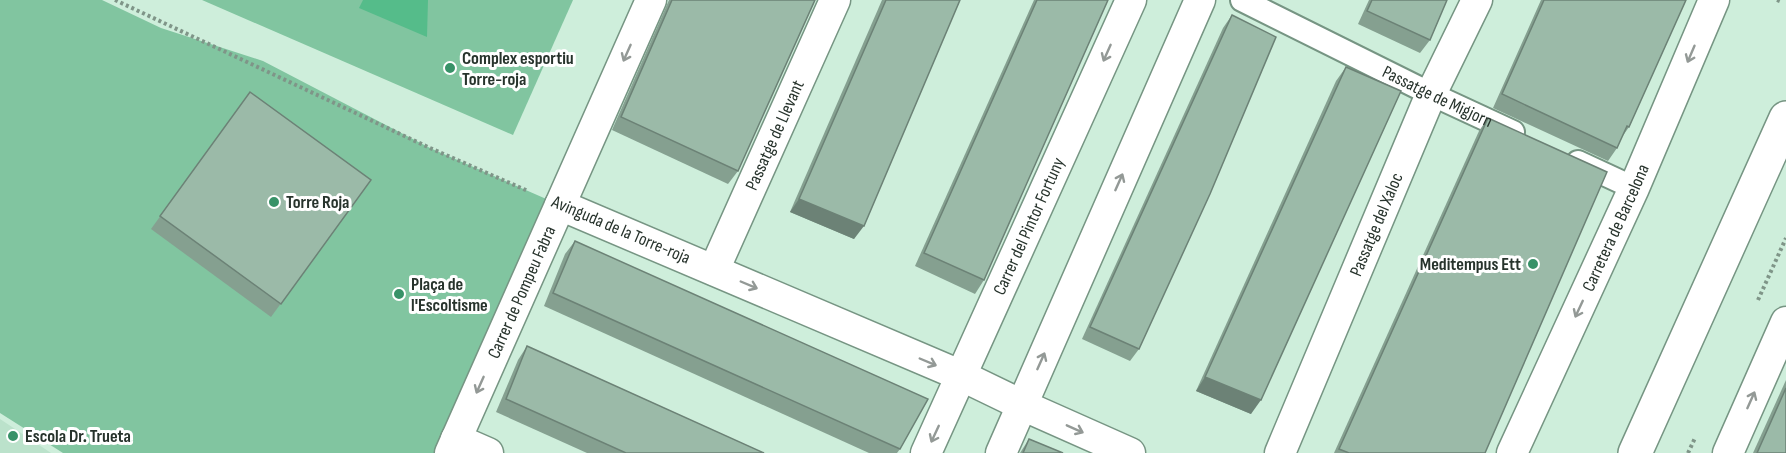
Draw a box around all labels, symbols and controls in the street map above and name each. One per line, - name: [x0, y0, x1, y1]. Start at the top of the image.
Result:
- one-way arrow: [621, 44, 632, 62]
- one-way arrow: [1100, 44, 1112, 62]
- one-way arrow: [1685, 44, 1697, 62]
- place label: Complex esportiu Torre-roja: [462, 48, 574, 90]
- marker: Complex esportiu Torre-roja: [443, 61, 457, 75]
- street label: Passatge de Migjorn: [1379, 61, 1496, 132]
- street label: Passatge de Llevant: [741, 76, 809, 193]
- street label: Carrer del Pintor Fortuny: [988, 154, 1069, 298]
- street label: Carretera de Barcelona: [1577, 161, 1653, 295]
- street label: Passatge del Xaloc: [1345, 170, 1407, 279]
- one-way arrow: [1114, 174, 1126, 192]
- street label: Avinguda de la Torre-roja: [548, 191, 693, 269]
- place label: Torre Roja: [286, 192, 349, 213]
- marker: Torre Roja: [267, 195, 281, 209]
- street label: Carrer de Pompeu Fabra: [483, 223, 560, 362]
- place label: Meditempus Ett: [1420, 254, 1521, 275]
- marker: Meditempus Ett: [1526, 257, 1540, 271]
- place label: Plaça de l'Escoltisme: [411, 274, 488, 316]
- one-way arrow: [740, 280, 758, 291]
- marker: Plaça de l'Escoltisme: [392, 287, 406, 301]
- one-way arrow: [1572, 299, 1584, 317]
- one-way arrow: [1036, 352, 1047, 371]
- one-way arrow: [919, 357, 937, 368]
- one-way arrow: [474, 376, 485, 394]
- one-way arrow: [1746, 391, 1758, 409]
- one-way arrow: [929, 424, 941, 442]
- one-way arrow: [1066, 424, 1084, 435]
- place label: Escola Dr. Trueta: [25, 426, 131, 447]
- marker: Escola Dr. Trueta: [6, 429, 20, 443]

